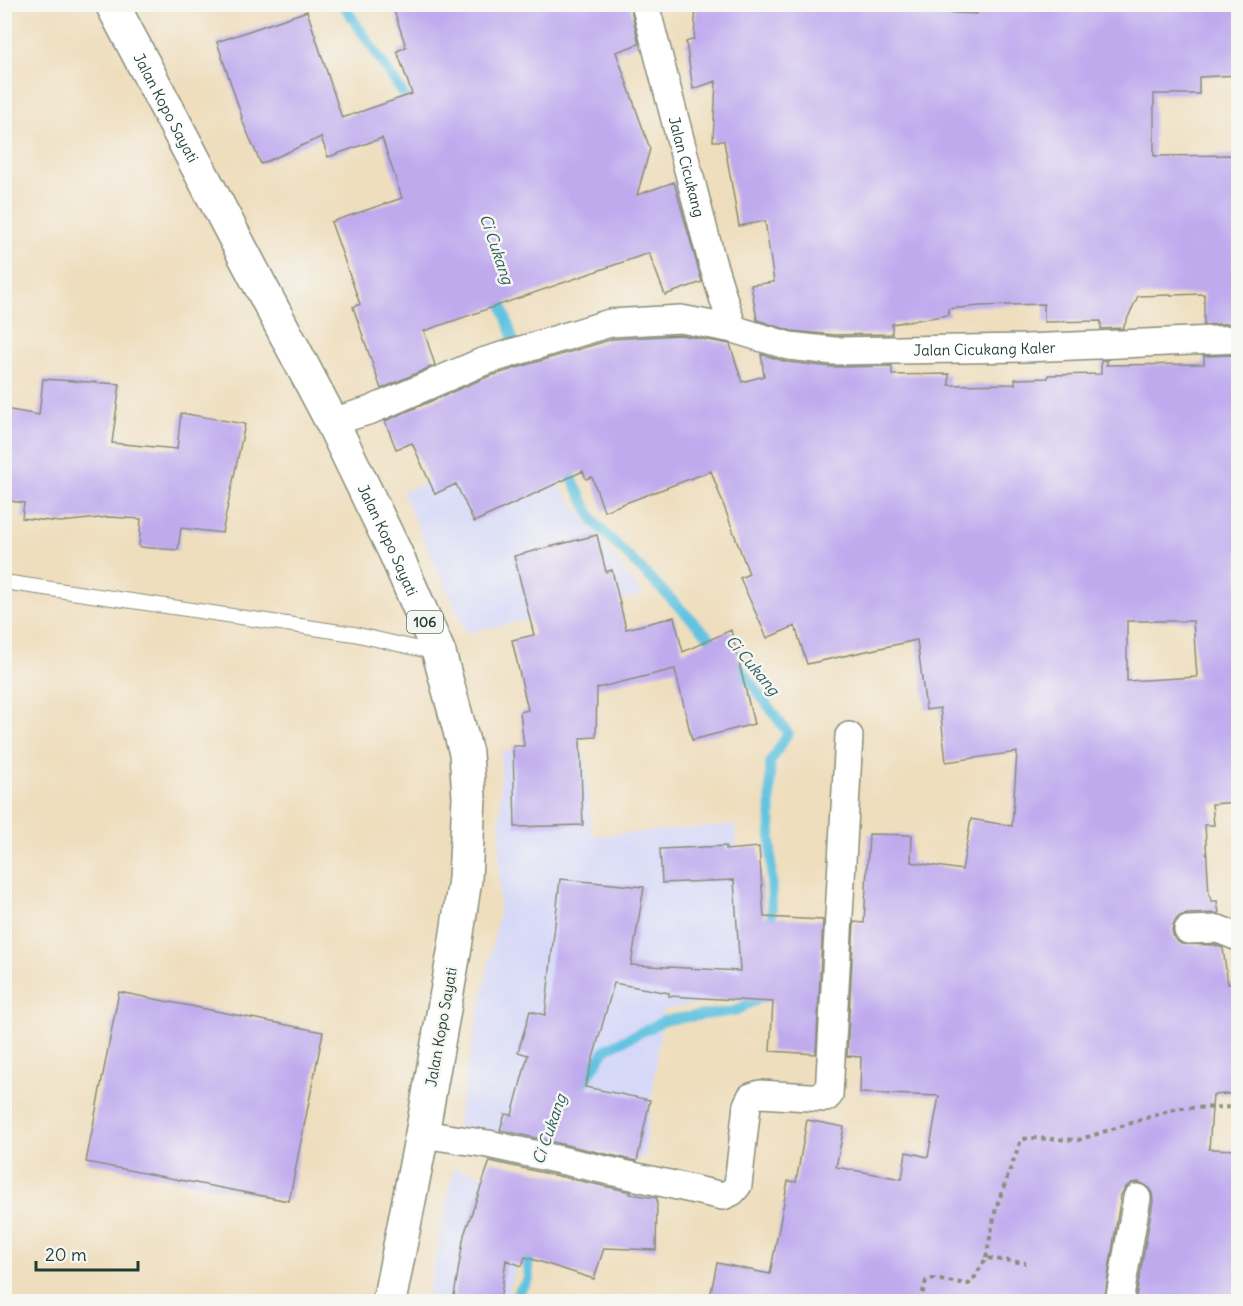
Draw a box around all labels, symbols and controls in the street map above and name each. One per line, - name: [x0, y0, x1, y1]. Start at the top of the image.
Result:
- street label: Jalan Kopo Sayati: [130, 50, 203, 165]
- street label: Jalan Cicukang: [665, 114, 709, 219]
- water label: Ci Cukang: [476, 211, 519, 288]
- street label: Jalan Cicukang Kaler: [913, 337, 1056, 359]
- street label: Jalan Kopo Sayati: [354, 481, 422, 599]
- road number: 106: [407, 611, 443, 633]
- water label: Ci Cukang: [722, 631, 785, 700]
- street label: Jalan Kopo Sayati: [421, 966, 461, 1088]
- water label: Ci Cukang: [528, 1090, 571, 1167]
- scale bar: [36, 1234, 138, 1272]
- text: 20 m: [45, 1243, 87, 1266]

